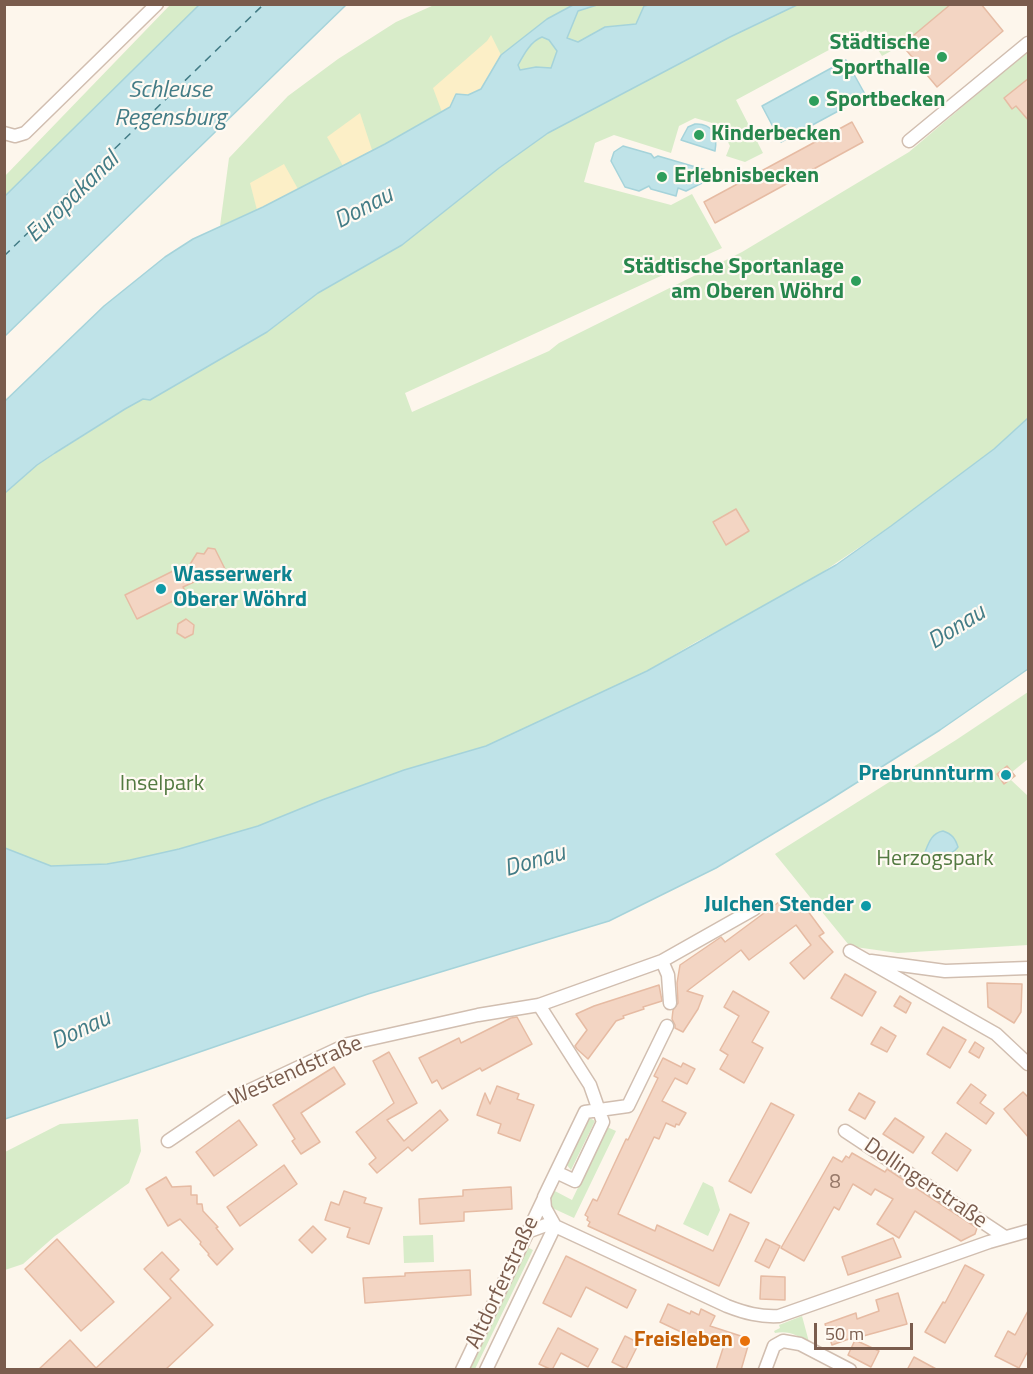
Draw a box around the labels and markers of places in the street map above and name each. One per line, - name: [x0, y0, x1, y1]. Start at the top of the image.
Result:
- place label: Städtische Sporthalle: [830, 31, 930, 82]
- marker: Städtische Sporthalle: [935, 50, 949, 64]
- place label: Sportbecken: [826, 88, 945, 114]
- marker: Sportbecken: [807, 94, 821, 108]
- place label: Kinderbecken: [711, 122, 841, 148]
- marker: Kinderbecken: [692, 128, 706, 142]
- place label: Erlebnisbecken: [674, 164, 819, 190]
- marker: Erlebnisbecken: [655, 170, 669, 184]
- place label: Städtische Sportanlage am Oberen Wöhrd: [623, 255, 844, 306]
- marker: Städtische Sportanlage am Oberen Wöhrd: [849, 274, 863, 288]
- place label: Wasserwerk Oberer Wöhrd: [173, 563, 307, 614]
- marker: Wasserwerk Oberer Wöhrd: [154, 582, 168, 596]
- place label: Prebrunnturm: [858, 762, 994, 788]
- marker: Prebrunnturm: [999, 768, 1013, 782]
- place label: Julchen Stender: [704, 893, 854, 919]
- marker: Julchen Stender: [859, 899, 873, 913]
- place label: Freisleben: [634, 1328, 733, 1354]
- marker: Freisleben: [738, 1334, 752, 1348]

